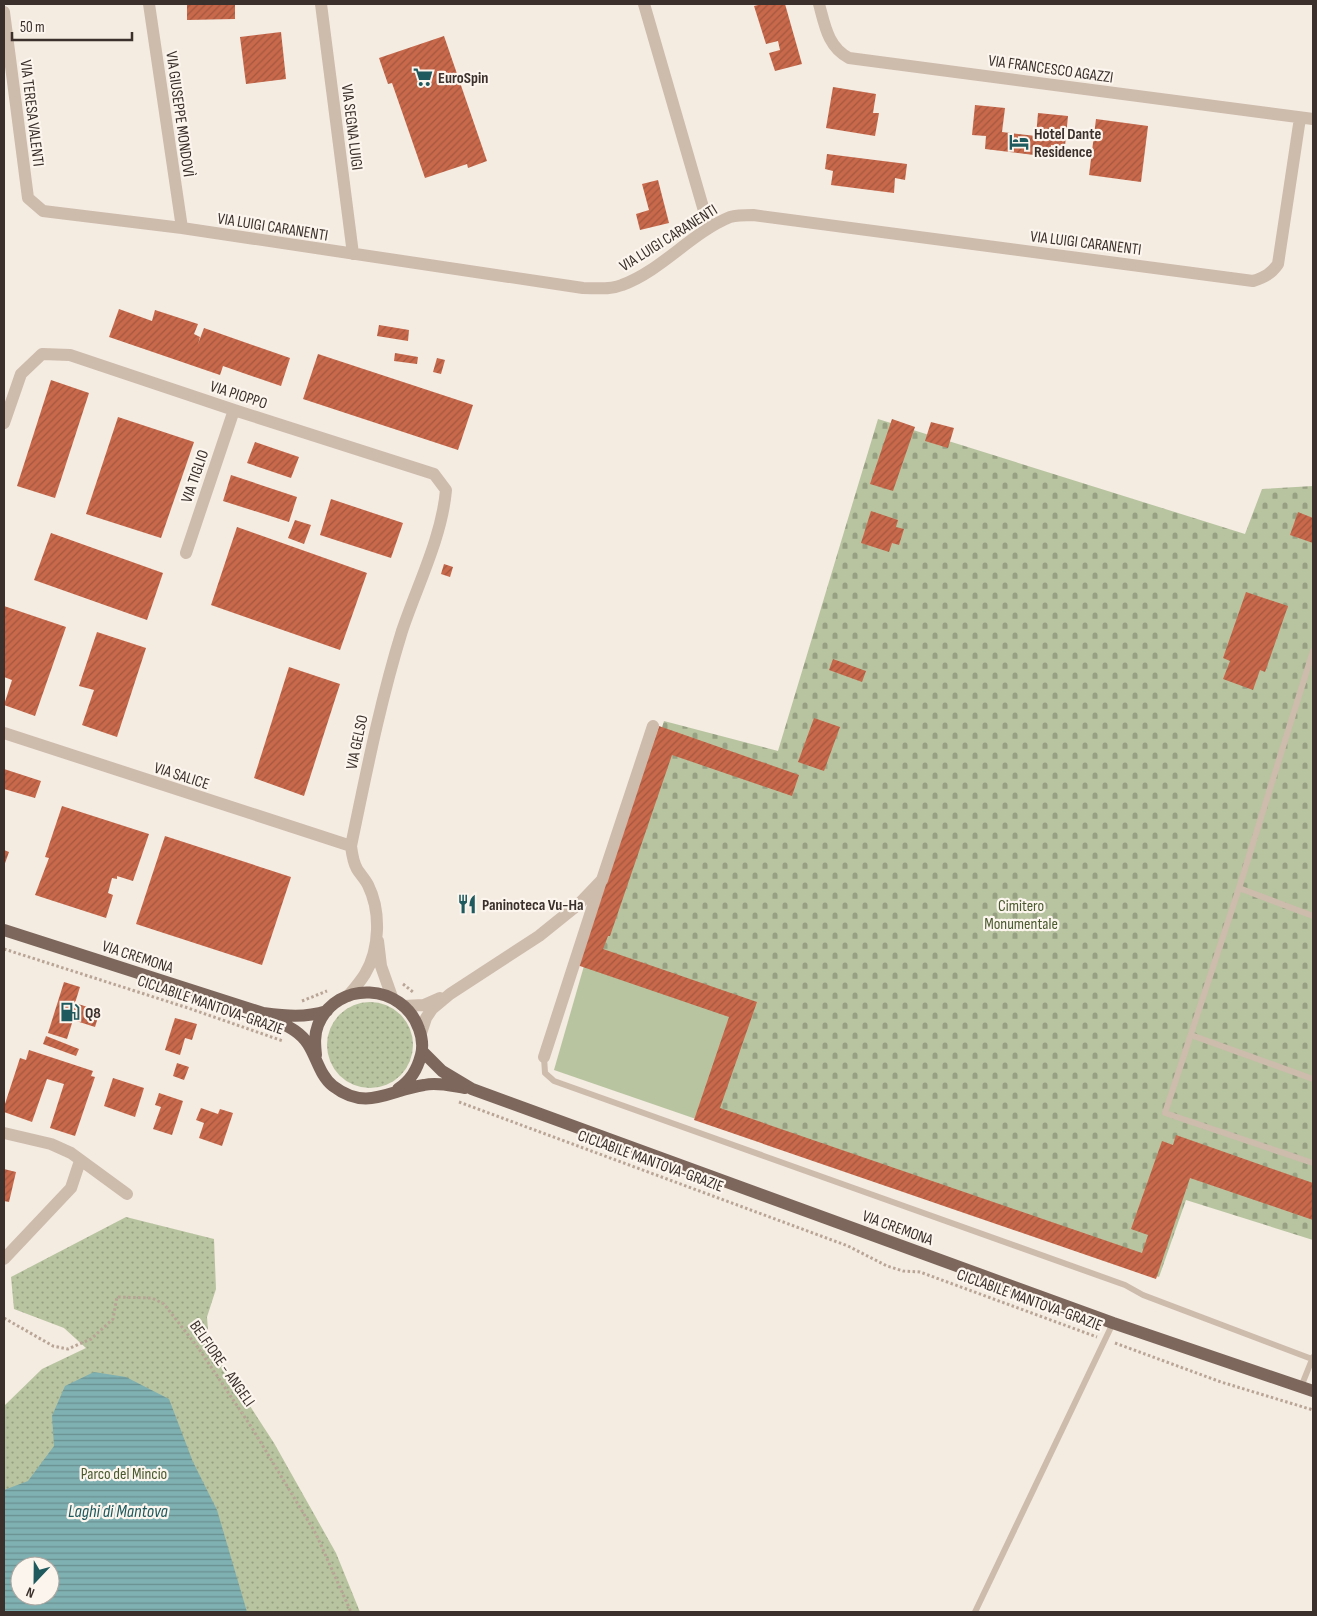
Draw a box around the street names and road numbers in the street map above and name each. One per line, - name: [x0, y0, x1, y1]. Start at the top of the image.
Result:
- street label: VIA GIUSEPPE MONDOVÌ: [161, 50, 198, 178]
- street label: VIA FRANCESCO AGAZZI: [987, 51, 1114, 88]
- street label: VIA TERESA VALENTI: [16, 59, 47, 168]
- street label: VIA SEGNA LUIGI: [337, 83, 366, 171]
- street label: VIA LUIGI CARANENTI: [616, 201, 721, 276]
- street label: VIA LUIGI CARANENTI: [216, 209, 329, 246]
- street label: VIA LUIGI CARANENTI: [1029, 227, 1142, 260]
- street label: VIA PIOPPO: [208, 377, 270, 414]
- street label: VIA TIGLIO: [178, 447, 213, 505]
- street label: VIA GELSO: [342, 713, 373, 771]
- street label: VIA SALICE: [151, 759, 212, 794]
- street label: VIA CREMONA: [99, 937, 176, 978]
- street label: CICLABILE MANTOVA-GRAZIE: [135, 971, 286, 1039]
- street label: CICLABILE MANTOVA-GRAZIE: [575, 1126, 726, 1197]
- street label: VIA CREMONA: [859, 1207, 936, 1250]
- street label: CICLABILE MANTOVA-GRAZIE: [954, 1265, 1105, 1336]
- street label: BELFIORE - ANGELI: [185, 1317, 258, 1411]

